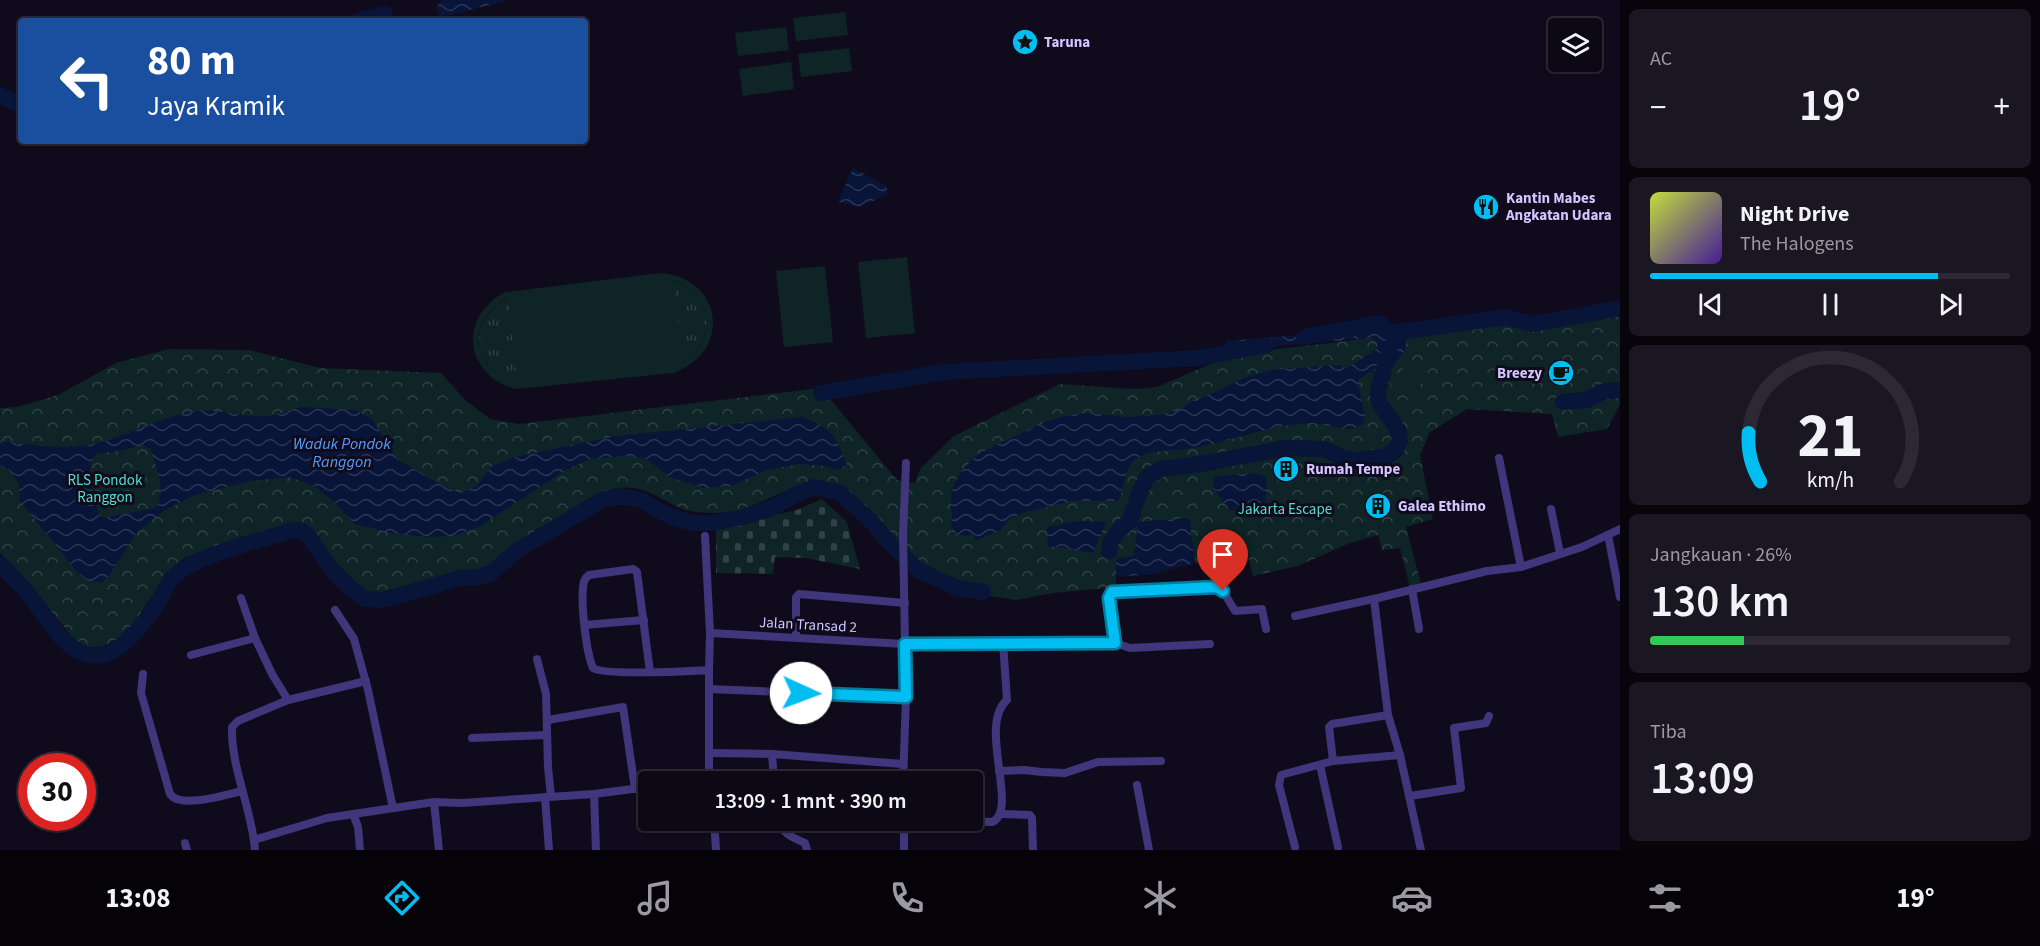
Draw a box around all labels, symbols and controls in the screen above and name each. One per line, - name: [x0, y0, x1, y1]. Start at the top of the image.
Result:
- map controls: [1548, 18, 1602, 72]
- button: layers: [1548, 18, 1602, 72]
- place icon: Taruna: [1010, 27, 1040, 57]
- text: 80 m: [147, 31, 236, 91]
- place label: Taruna: [1044, 32, 1090, 53]
- icon: left: [48, 42, 126, 120]
- text: AC: [1650, 45, 1672, 73]
- text: 19°: [1799, 74, 1861, 138]
- text: −: [1650, 84, 1666, 131]
- text: +: [1994, 84, 2010, 131]
- text: Jaya Kramik: [147, 87, 285, 126]
- place label: Kantin Mabes Angkatan Udara: [1505, 188, 1612, 226]
- restaurant icon: Kantin Mabes Angkatan Udara: [1471, 192, 1501, 222]
- text: Night Drive: [1740, 198, 1849, 230]
- text: The Halogens: [1740, 230, 1854, 258]
- icon: previous: [1694, 288, 1727, 321]
- icon: pause: [1814, 288, 1847, 321]
- icon: next: [1934, 288, 1967, 321]
- cafe icon: Breezy: [1546, 358, 1576, 388]
- place label: Breezy: [1497, 363, 1542, 384]
- text: 21: [1797, 392, 1863, 481]
- water label: Waduk Pondok Ranggon: [293, 433, 391, 473]
- building icon: Rumah Tempe: [1271, 454, 1301, 484]
- place label: Rumah Tempe: [1306, 459, 1400, 480]
- text: km/h: [1806, 465, 1854, 496]
- park label: RLS Pondok Ranggon: [68, 470, 143, 508]
- building icon: Galea Ethimo: [1363, 491, 1393, 521]
- place label: Galea Ethimo: [1398, 496, 1486, 517]
- park label: Jakarta Escape: [1238, 499, 1332, 520]
- pin: [1197, 529, 1248, 591]
- icon: arrive: [1206, 538, 1239, 571]
- text: Jangkauan · 26%: [1650, 541, 1792, 569]
- text: 130 km: [1650, 570, 1790, 634]
- street label: Jalan Transad 2: [759, 612, 857, 638]
- position arrow: [769, 661, 833, 725]
- text: Tiba: [1650, 718, 1687, 746]
- text: 13:09: [1650, 747, 1755, 811]
- speed limit sign: 30: [18, 753, 96, 831]
- text: 13:09 · 1 mnt · 390 m: [714, 785, 907, 817]
- icon: directions: [381, 877, 423, 919]
- icon: music: [634, 877, 676, 919]
- icon: phone: [886, 877, 928, 919]
- icon: climate: [1139, 877, 1181, 919]
- icon: car: [1391, 877, 1433, 919]
- icon: filters: [1644, 877, 1686, 919]
- text: 13:08: [105, 879, 170, 918]
- text: 19°: [1896, 879, 1935, 918]

